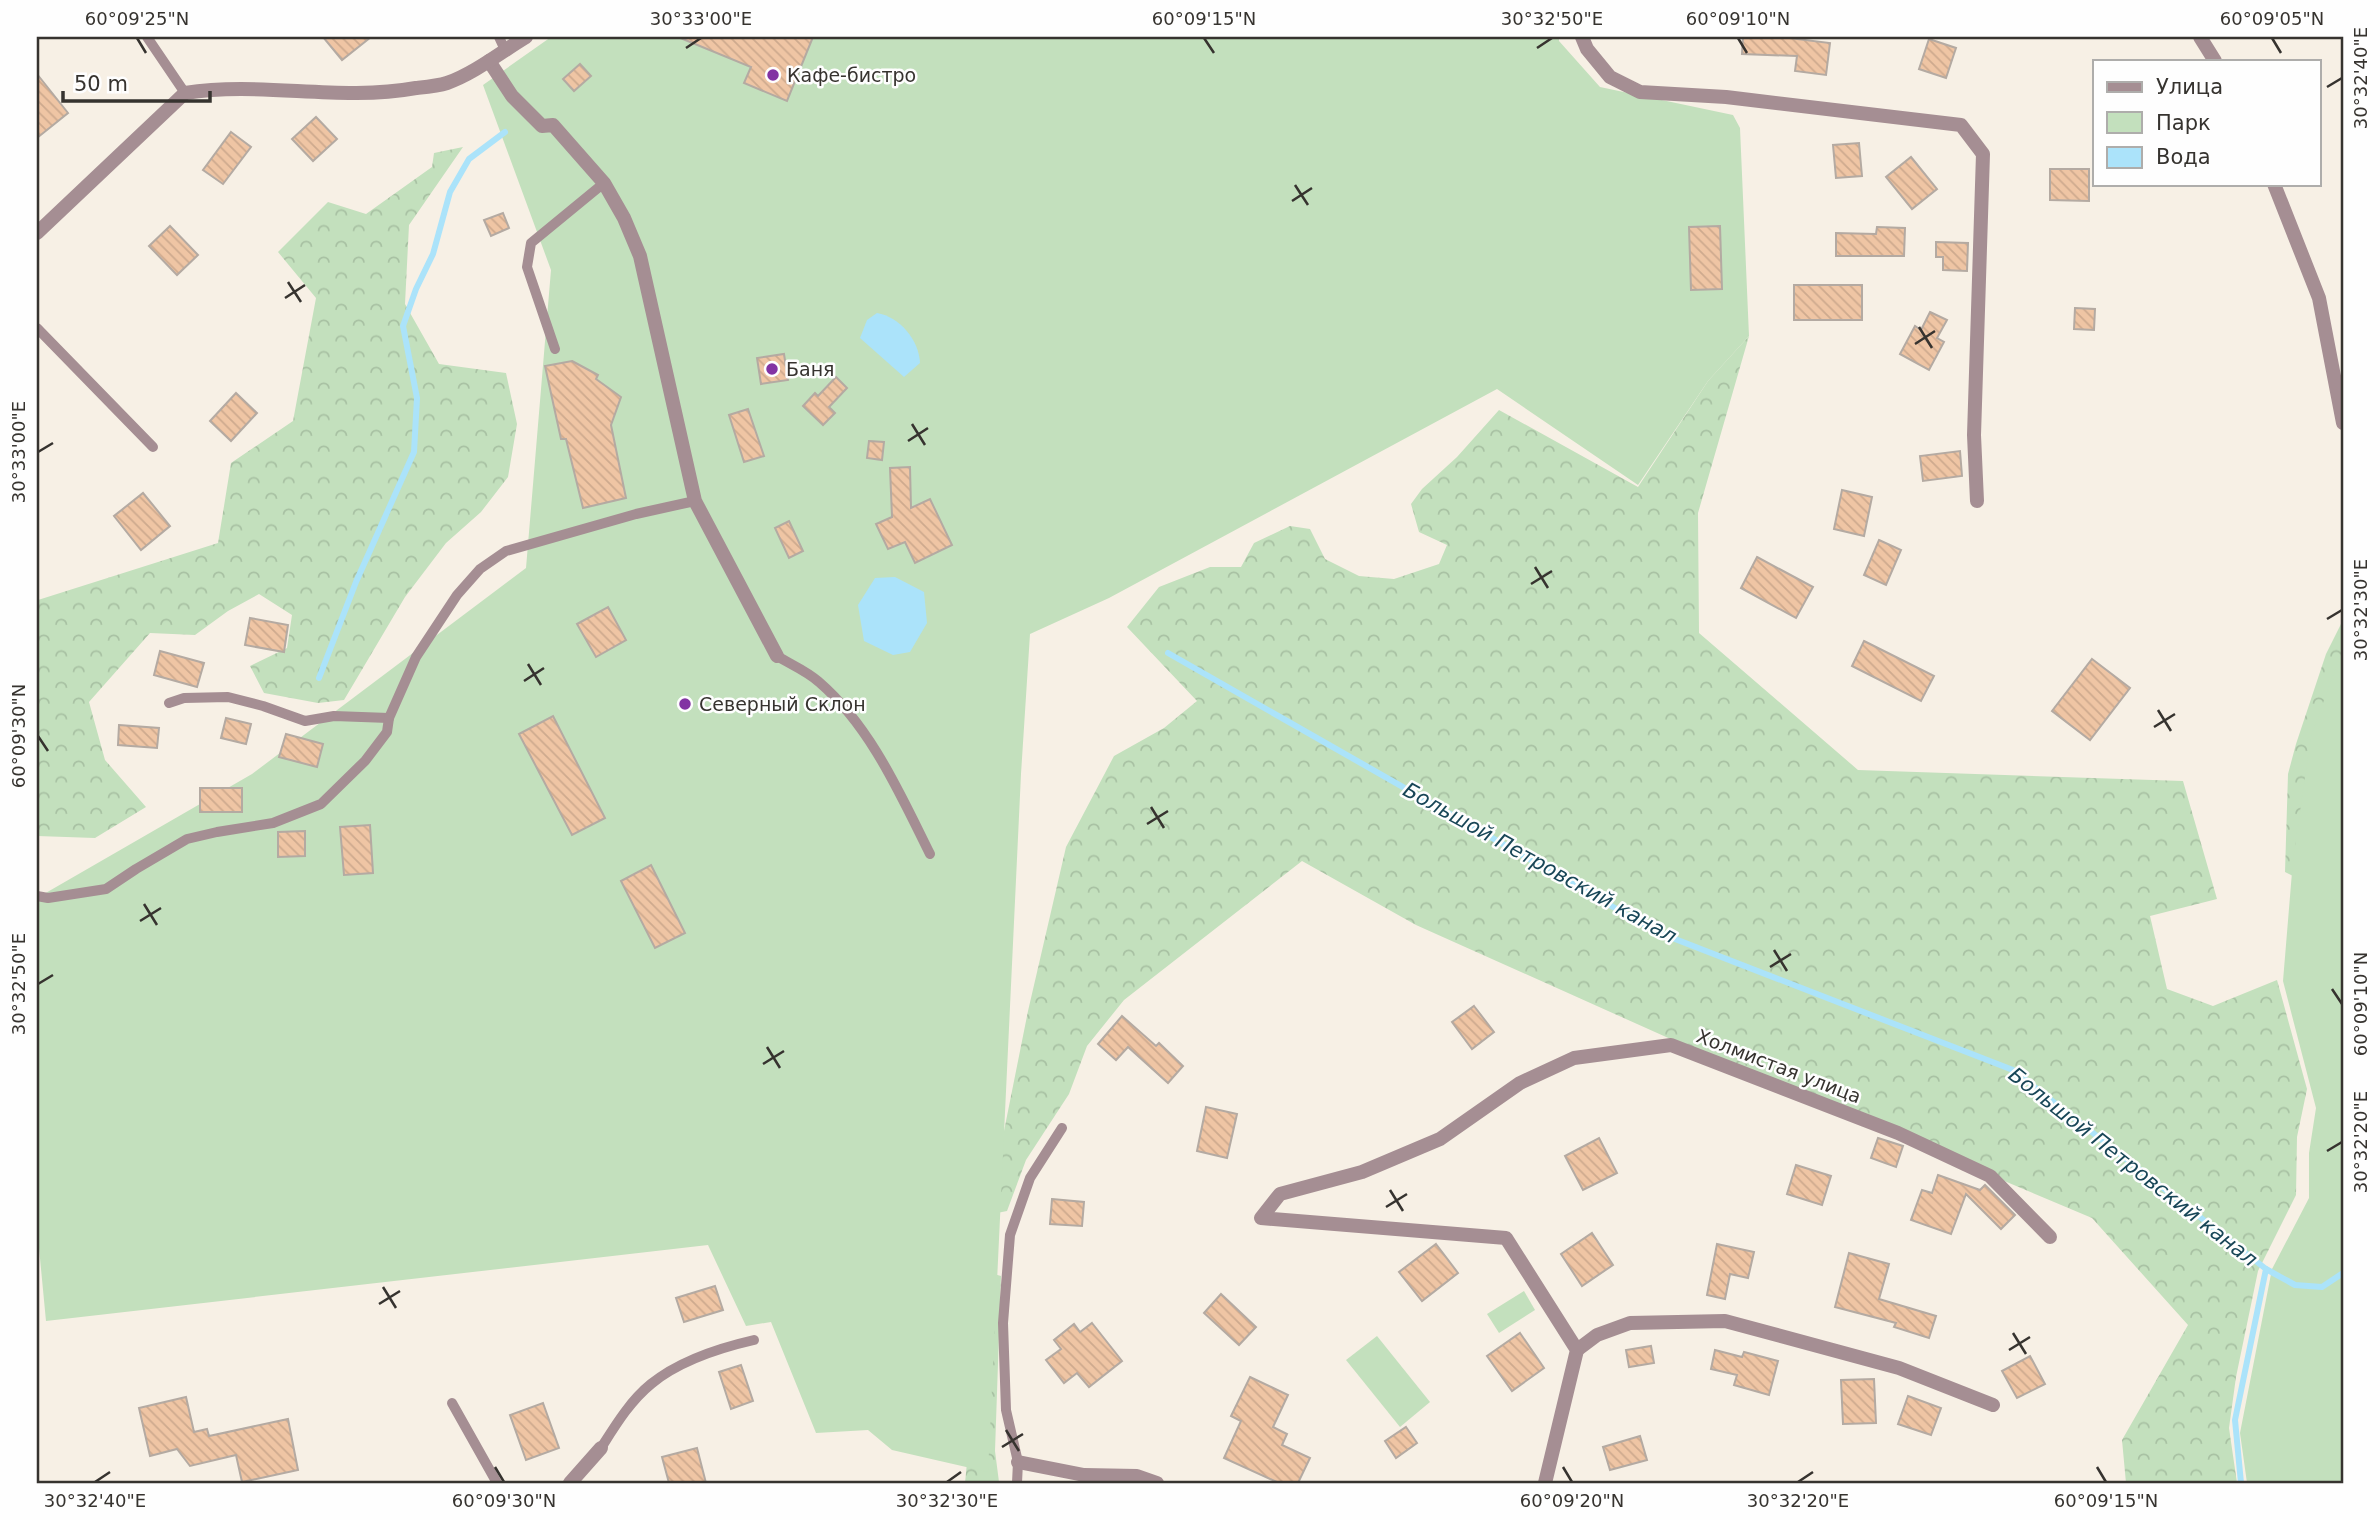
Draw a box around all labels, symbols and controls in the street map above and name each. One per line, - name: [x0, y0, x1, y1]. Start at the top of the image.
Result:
- text: 60°09'25"N: [85, 8, 189, 29]
- text: 30°33'00"E: [650, 8, 752, 29]
- text: 60°09'15"N: [1152, 8, 1256, 29]
- text: 30°32'50"E: [1501, 8, 1603, 29]
- text: 60°09'10"N: [1686, 8, 1790, 29]
- text: 60°09'05"N: [2220, 8, 2324, 29]
- text: 30°32'40"E: [2350, 27, 2371, 129]
- scale bar: [63, 60, 210, 104]
- legend: [2093, 60, 2320, 186]
- place label: Кафе-бистро: [787, 64, 916, 86]
- marker: Кафе-бистро: [765, 67, 781, 83]
- text: 50 m: [74, 72, 128, 96]
- text: Улица: [2156, 75, 2223, 99]
- text: Парк: [2156, 111, 2211, 135]
- text: Вода: [2156, 145, 2211, 169]
- place label: Баня: [786, 358, 835, 380]
- marker: Баня: [764, 361, 780, 377]
- text: 30°33'00"E: [8, 401, 29, 503]
- text: 30°32'30"E: [2350, 559, 2371, 661]
- text: 60°09'30"N: [8, 684, 29, 788]
- place label: Северный Склон: [699, 693, 866, 715]
- marker: Северный Склон: [677, 696, 693, 712]
- water label: Большой Петровский канал: [1399, 778, 1681, 948]
- text: 30°32'50"E: [8, 933, 29, 1035]
- text: 60°09'10"N: [2350, 952, 2371, 1056]
- street label: Холмистая улица: [1694, 1024, 1864, 1108]
- water label: Большой Петровский канал: [2004, 1063, 2262, 1271]
- text: 30°32'20"E: [2350, 1091, 2371, 1193]
- text: 30°32'40"E: [44, 1490, 146, 1511]
- text: 60°09'30"N: [452, 1490, 556, 1511]
- text: 30°32'30"E: [896, 1490, 998, 1511]
- text: 60°09'20"N: [1520, 1490, 1624, 1511]
- text: 30°32'20"E: [1747, 1490, 1849, 1511]
- text: 60°09'15"N: [2054, 1490, 2158, 1511]

